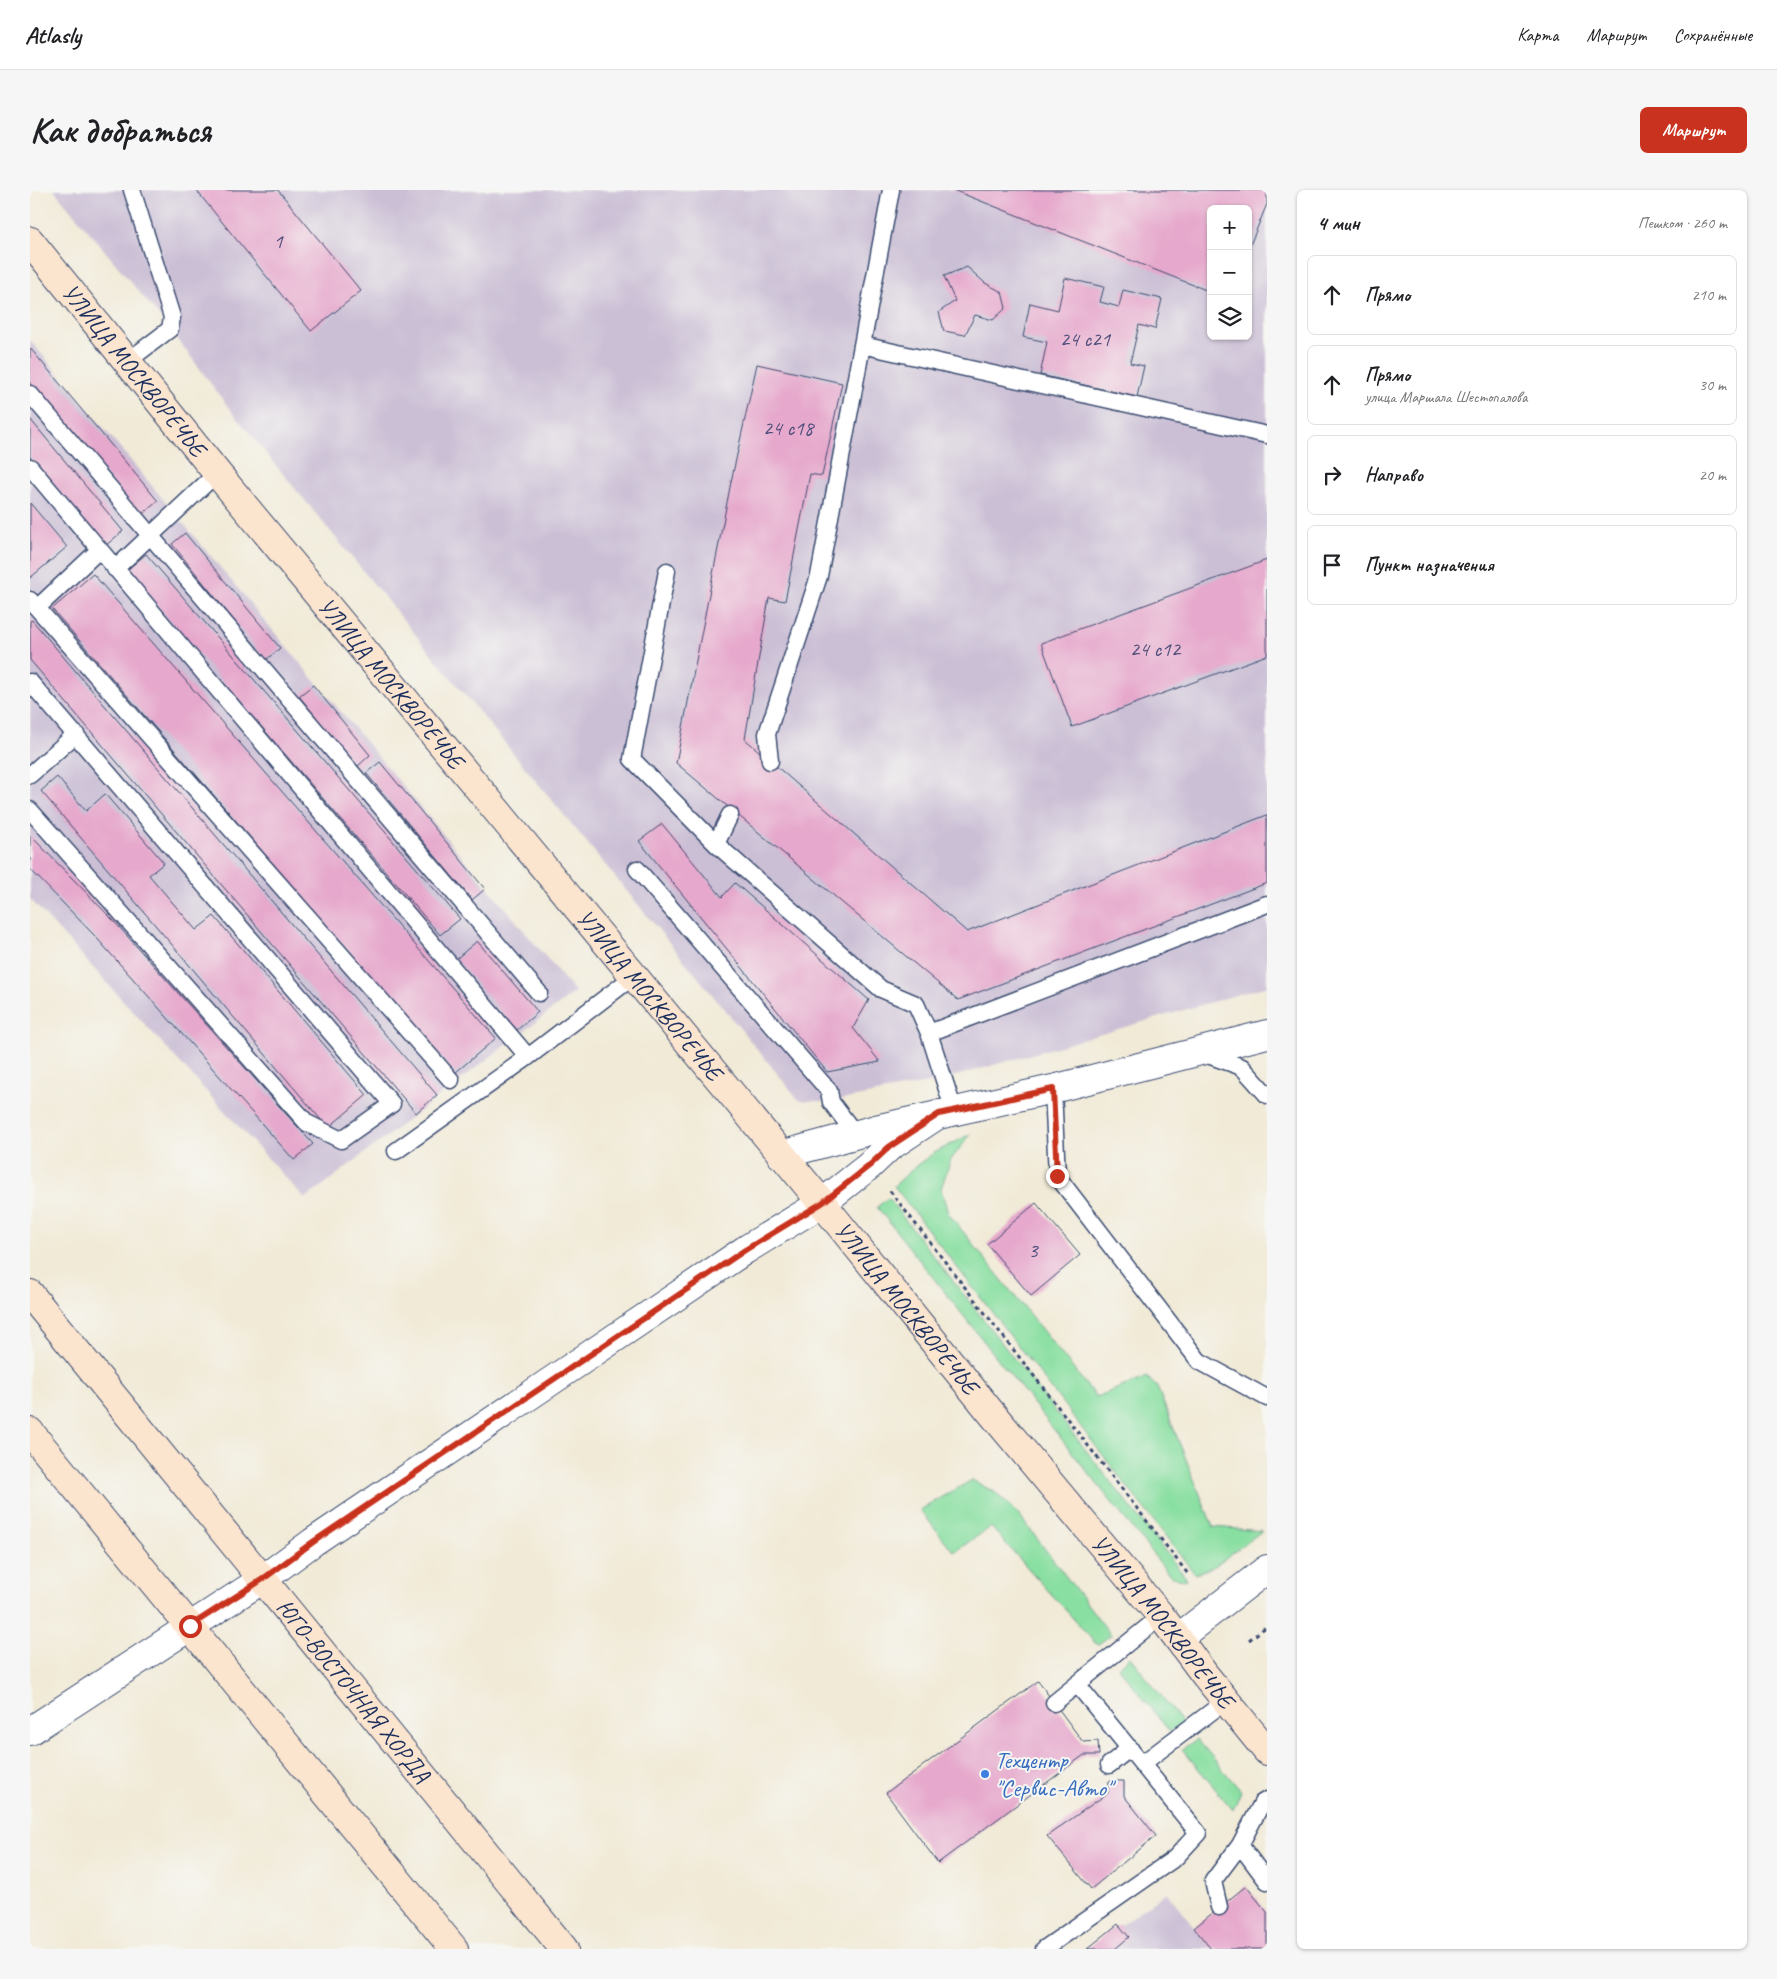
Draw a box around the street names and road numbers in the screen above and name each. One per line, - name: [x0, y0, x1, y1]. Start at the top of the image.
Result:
- street label: УЛИЦА МОСКВОРЕЧЬЕ: [55, 278, 215, 465]
- street label: УЛИЦА МОСКВОРЕЧЬЕ: [311, 591, 473, 777]
- street label: УЛИЦА МОСКВОРЕЧЬЕ: [570, 903, 731, 1089]
- street label: УЛИЦА МОСКВОРЕЧЬЕ: [828, 1215, 987, 1403]
- street label: УЛИЦА МОСКВОРЕЧЬЕ: [1085, 1529, 1243, 1717]
- street label: ЮГО-ВОСТОЧНАЯ ХОРДА: [270, 1593, 438, 1789]

